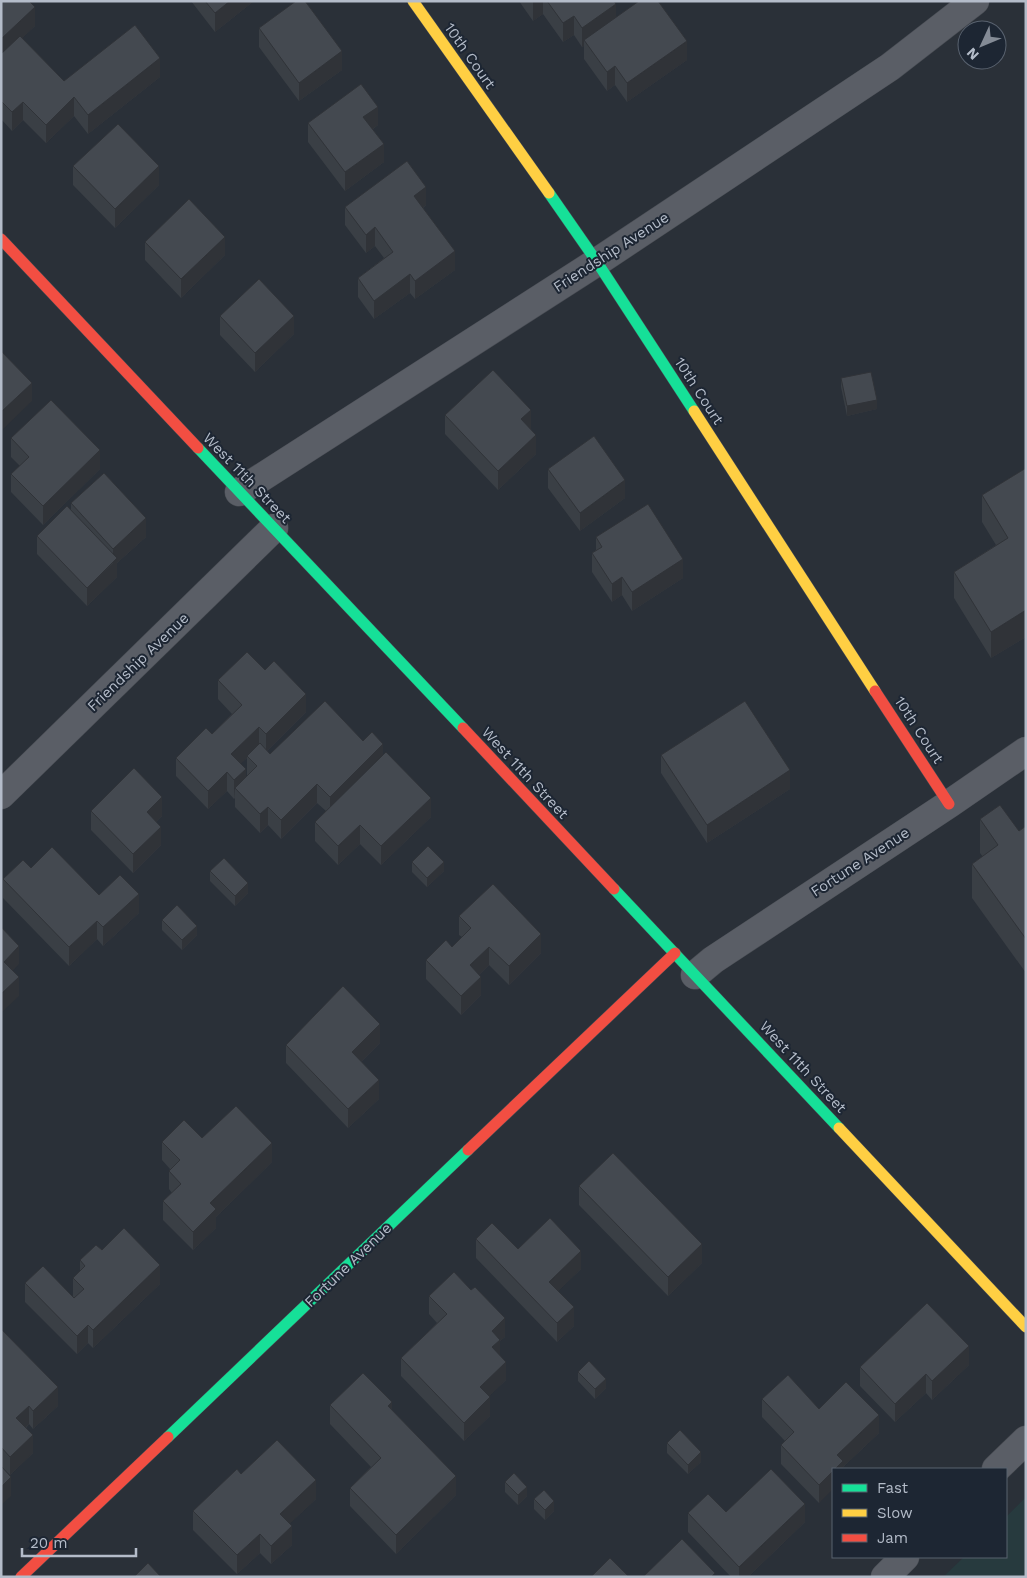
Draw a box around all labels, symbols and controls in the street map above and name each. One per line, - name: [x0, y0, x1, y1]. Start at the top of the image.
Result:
- street label: 10th Court: [441, 20, 500, 93]
- north arrow: [957, 20, 1007, 70]
- text: N: [963, 45, 982, 63]
- street label: Friendship Avenue: [550, 208, 672, 296]
- street label: 10th Court: [671, 354, 728, 429]
- street label: West 11th Street: [199, 429, 295, 528]
- street label: Friendship Avenue: [83, 609, 193, 715]
- street label: 10th Court: [891, 693, 948, 768]
- street label: West 11th Street: [478, 723, 573, 823]
- street label: Fortune Avenue: [807, 823, 913, 901]
- street label: West 11th Street: [756, 1017, 851, 1117]
- street label: Fortune Avenue: [301, 1219, 395, 1311]
- legend: [832, 1468, 1007, 1558]
- text: Fast: [877, 1479, 909, 1497]
- text: Slow: [877, 1504, 913, 1522]
- scale bar: [22, 1526, 136, 1558]
- text: Jam: [877, 1529, 908, 1547]
- text: 20 m: [30, 1534, 68, 1552]

